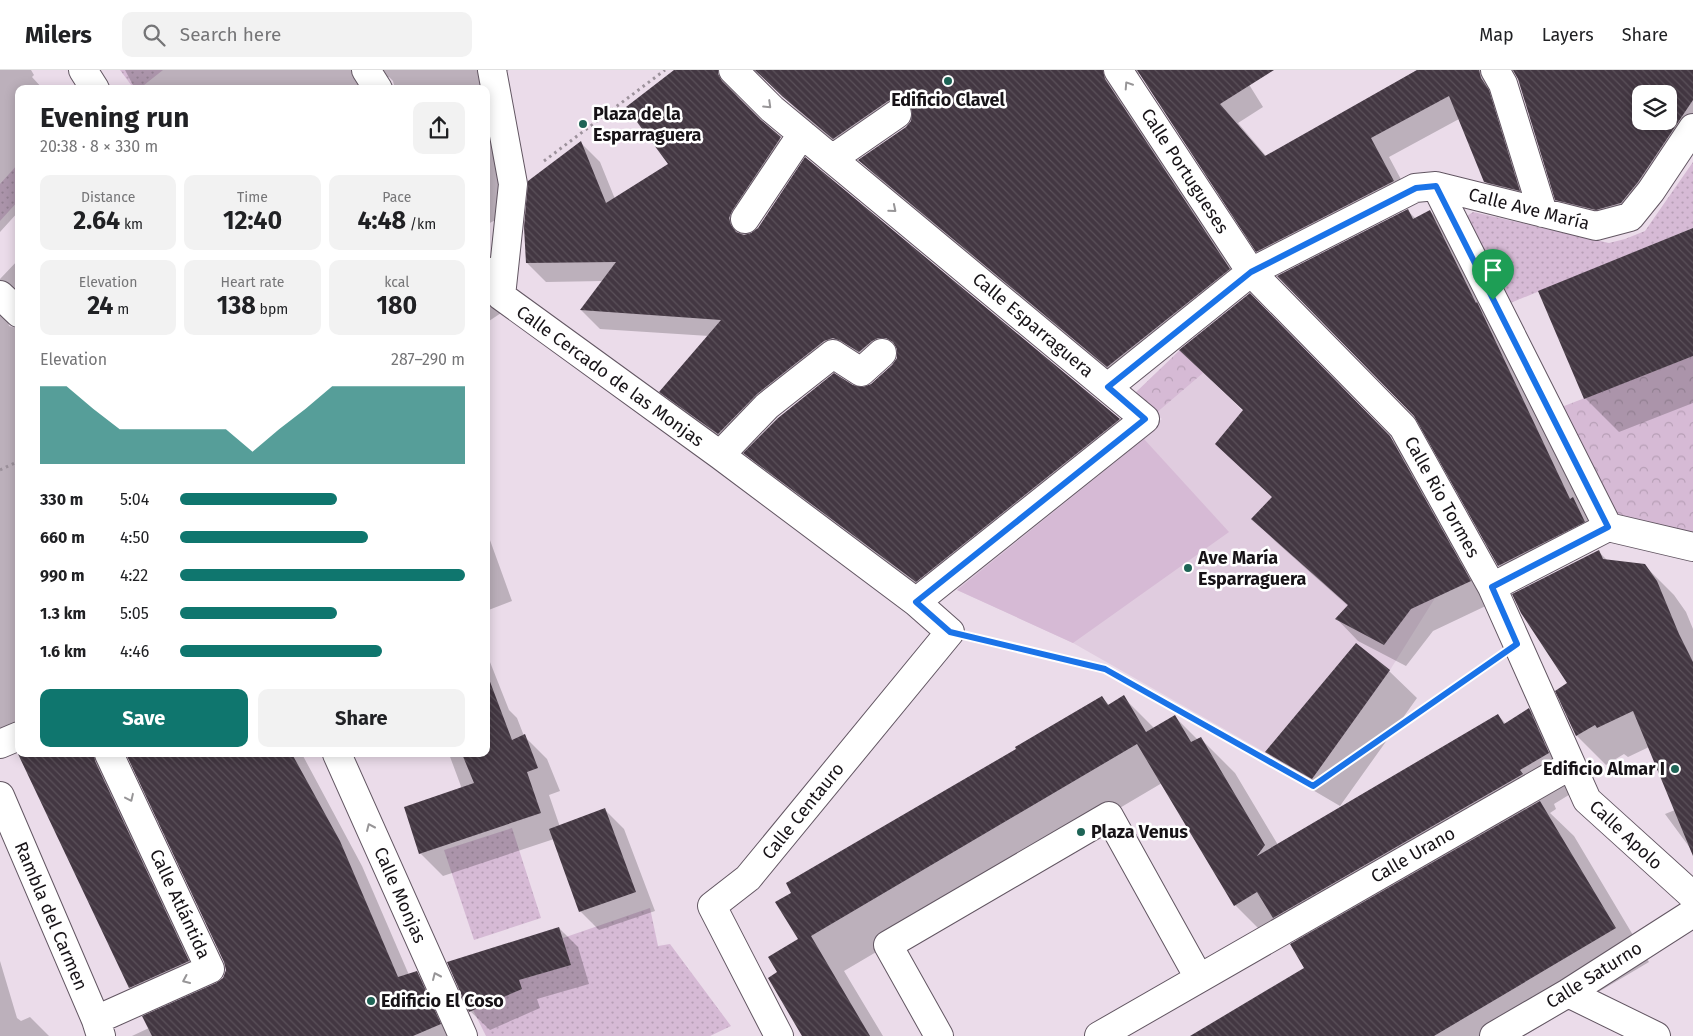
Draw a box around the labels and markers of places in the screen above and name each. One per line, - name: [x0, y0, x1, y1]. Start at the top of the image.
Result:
- marker: Edificio Clavel: [942, 75, 954, 87]
- place label: Edificio Clavel: [891, 89, 1005, 111]
- place label: Plaza de la Esparraguera: [593, 103, 702, 146]
- marker: Plaza de la Esparraguera: [577, 118, 589, 130]
- pin: [1472, 249, 1514, 300]
- place label: Ave María Esparraguera: [1197, 547, 1307, 590]
- marker: Ave María Esparraguera: [1182, 562, 1194, 574]
- place label: Edificio Almar I: [1543, 758, 1665, 780]
- marker: Edificio Almar I: [1669, 763, 1681, 775]
- place label: Plaza Venus: [1091, 821, 1188, 843]
- marker: Plaza Venus: [1075, 826, 1087, 838]
- place label: Edificio El Coso: [381, 990, 504, 1012]
- marker: Edificio El Coso: [365, 995, 377, 1007]

